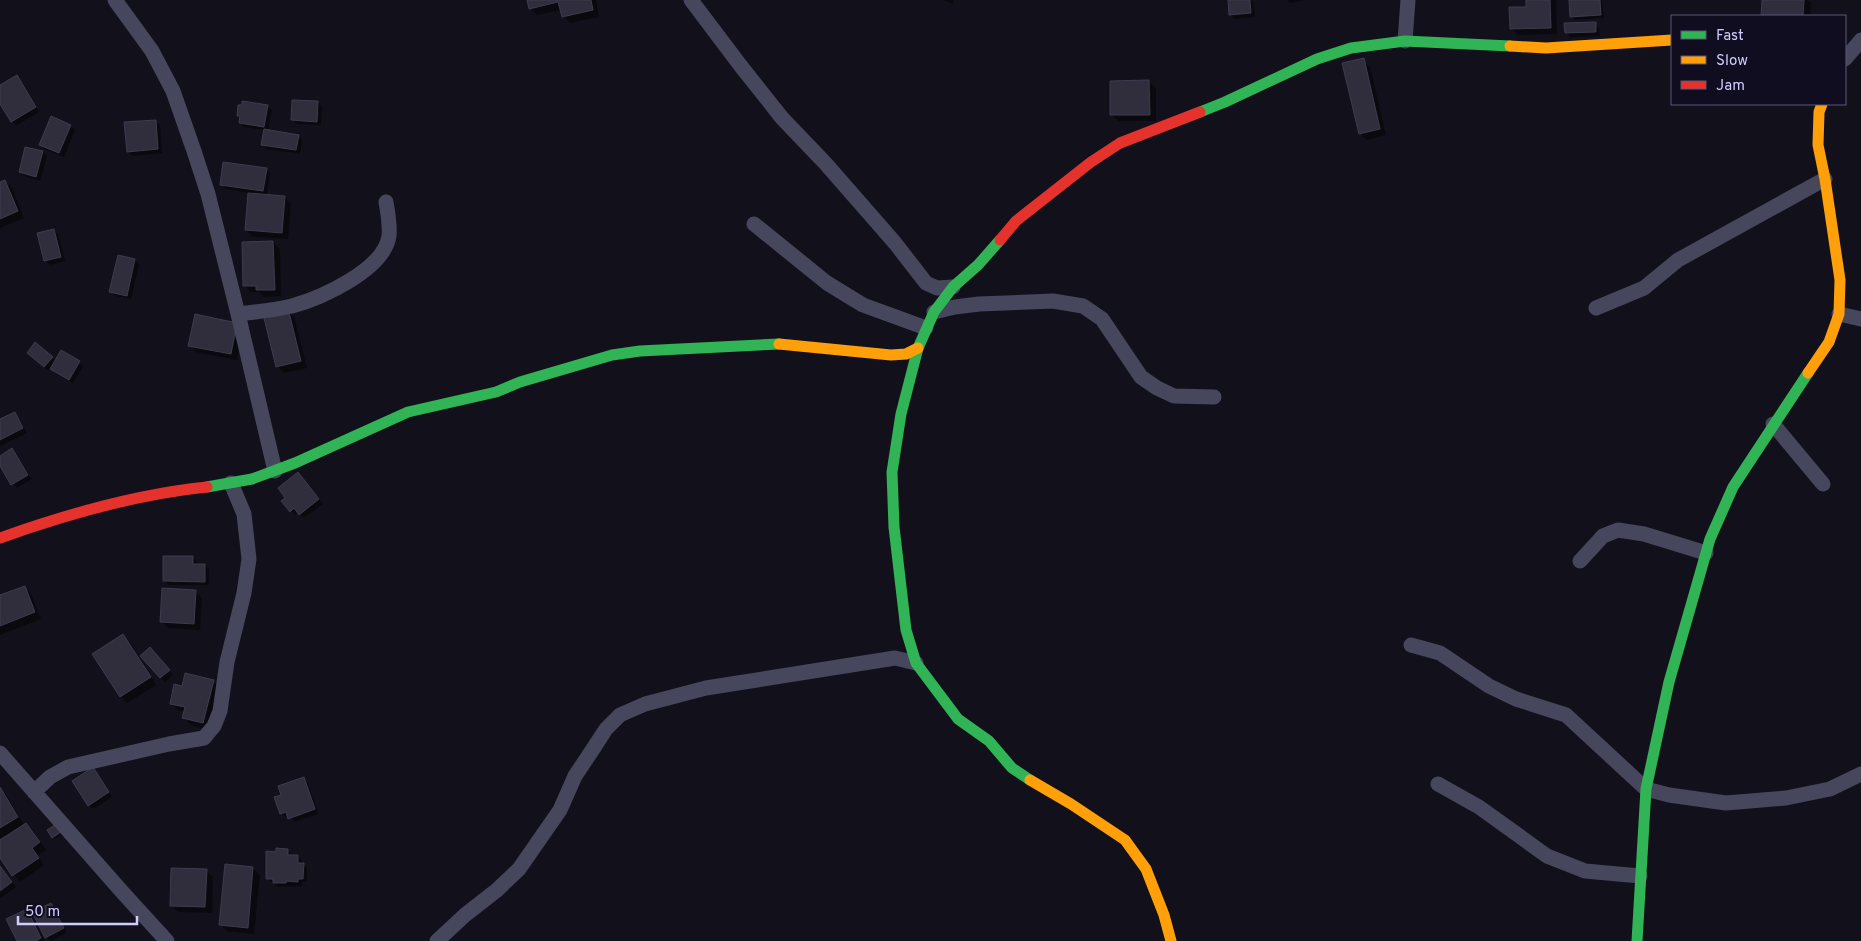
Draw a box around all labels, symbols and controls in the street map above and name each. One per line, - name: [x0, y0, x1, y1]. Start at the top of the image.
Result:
- legend: [1671, 15, 1846, 105]
- text: Fast: [1716, 27, 1744, 46]
- text: Slow: [1716, 52, 1748, 71]
- text: Jam: [1716, 77, 1745, 96]
- scale bar: [18, 894, 136, 926]
- text: 50 m: [25, 903, 60, 922]

